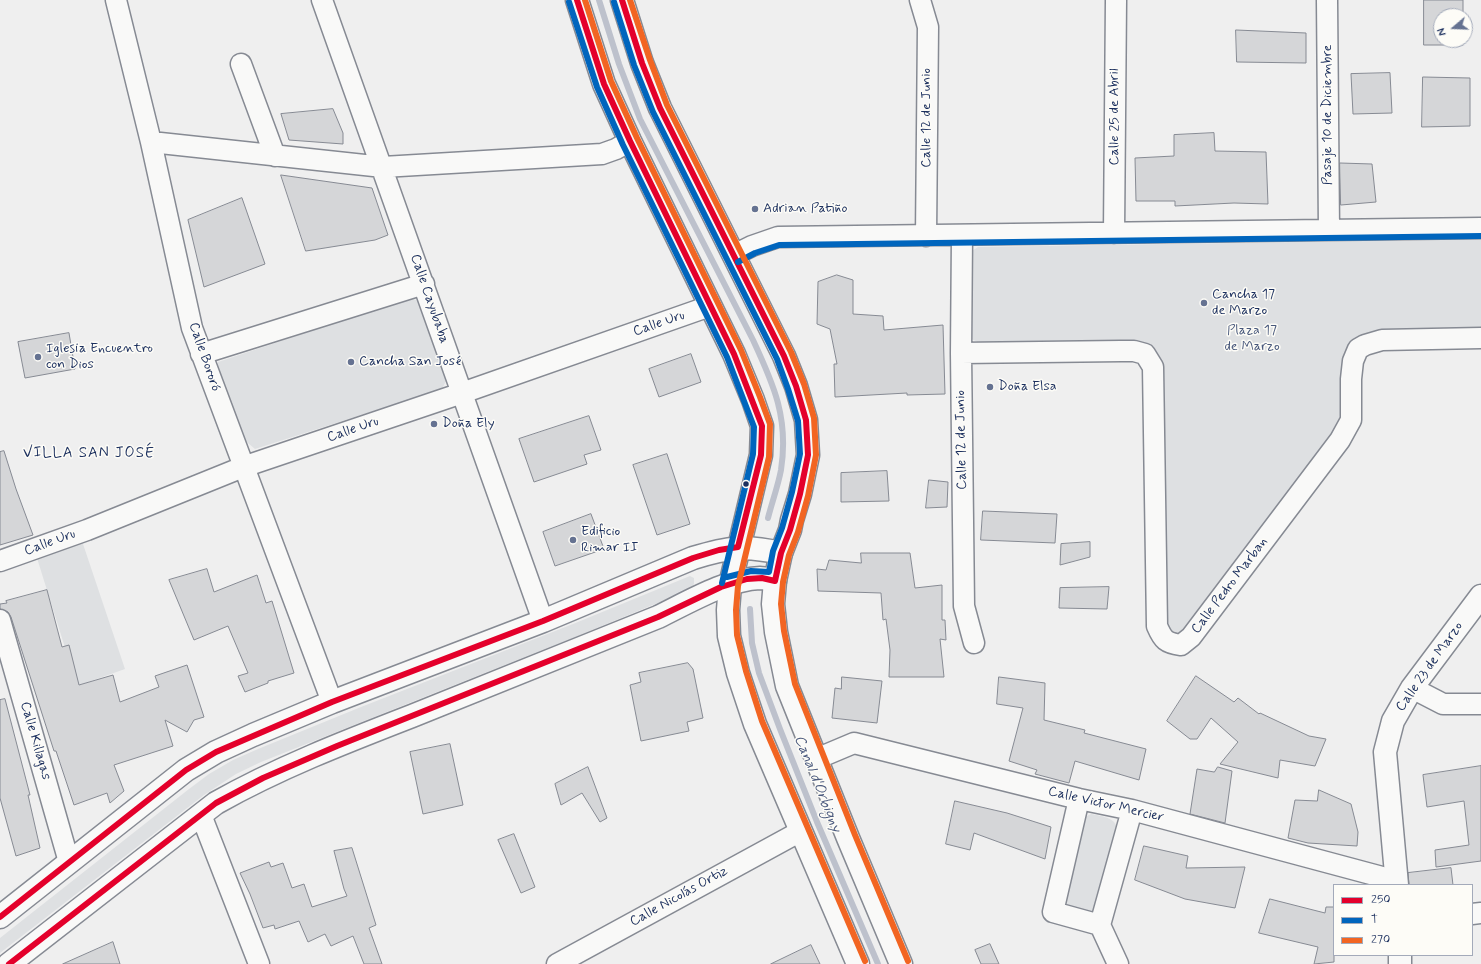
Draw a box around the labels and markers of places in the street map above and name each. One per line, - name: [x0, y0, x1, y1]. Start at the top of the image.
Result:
- place label: Adrian Patiño: [763, 201, 848, 217]
- marker: Adrian Patiño: [750, 204, 760, 214]
- place label: Cancha 17 de Marzo: [1212, 287, 1275, 320]
- marker: Cancha 17 de Marzo: [1199, 298, 1209, 308]
- place label: Iglesia Encuentro con Dios: [46, 341, 153, 374]
- marker: Iglesia Encuentro con Dios: [33, 352, 43, 362]
- place label: Cancha San José: [359, 354, 461, 370]
- marker: Cancha San José: [346, 357, 356, 367]
- place label: Doña Elsa: [998, 379, 1057, 395]
- marker: Doña Elsa: [985, 382, 995, 392]
- place label: Doña Ely: [442, 416, 495, 432]
- marker: Doña Ely: [429, 419, 439, 429]
- unlabelled marker: [741, 479, 751, 489]
- place label: Edificio Rimar II: [581, 524, 638, 556]
- marker: Edificio Rimar II: [568, 535, 578, 545]

